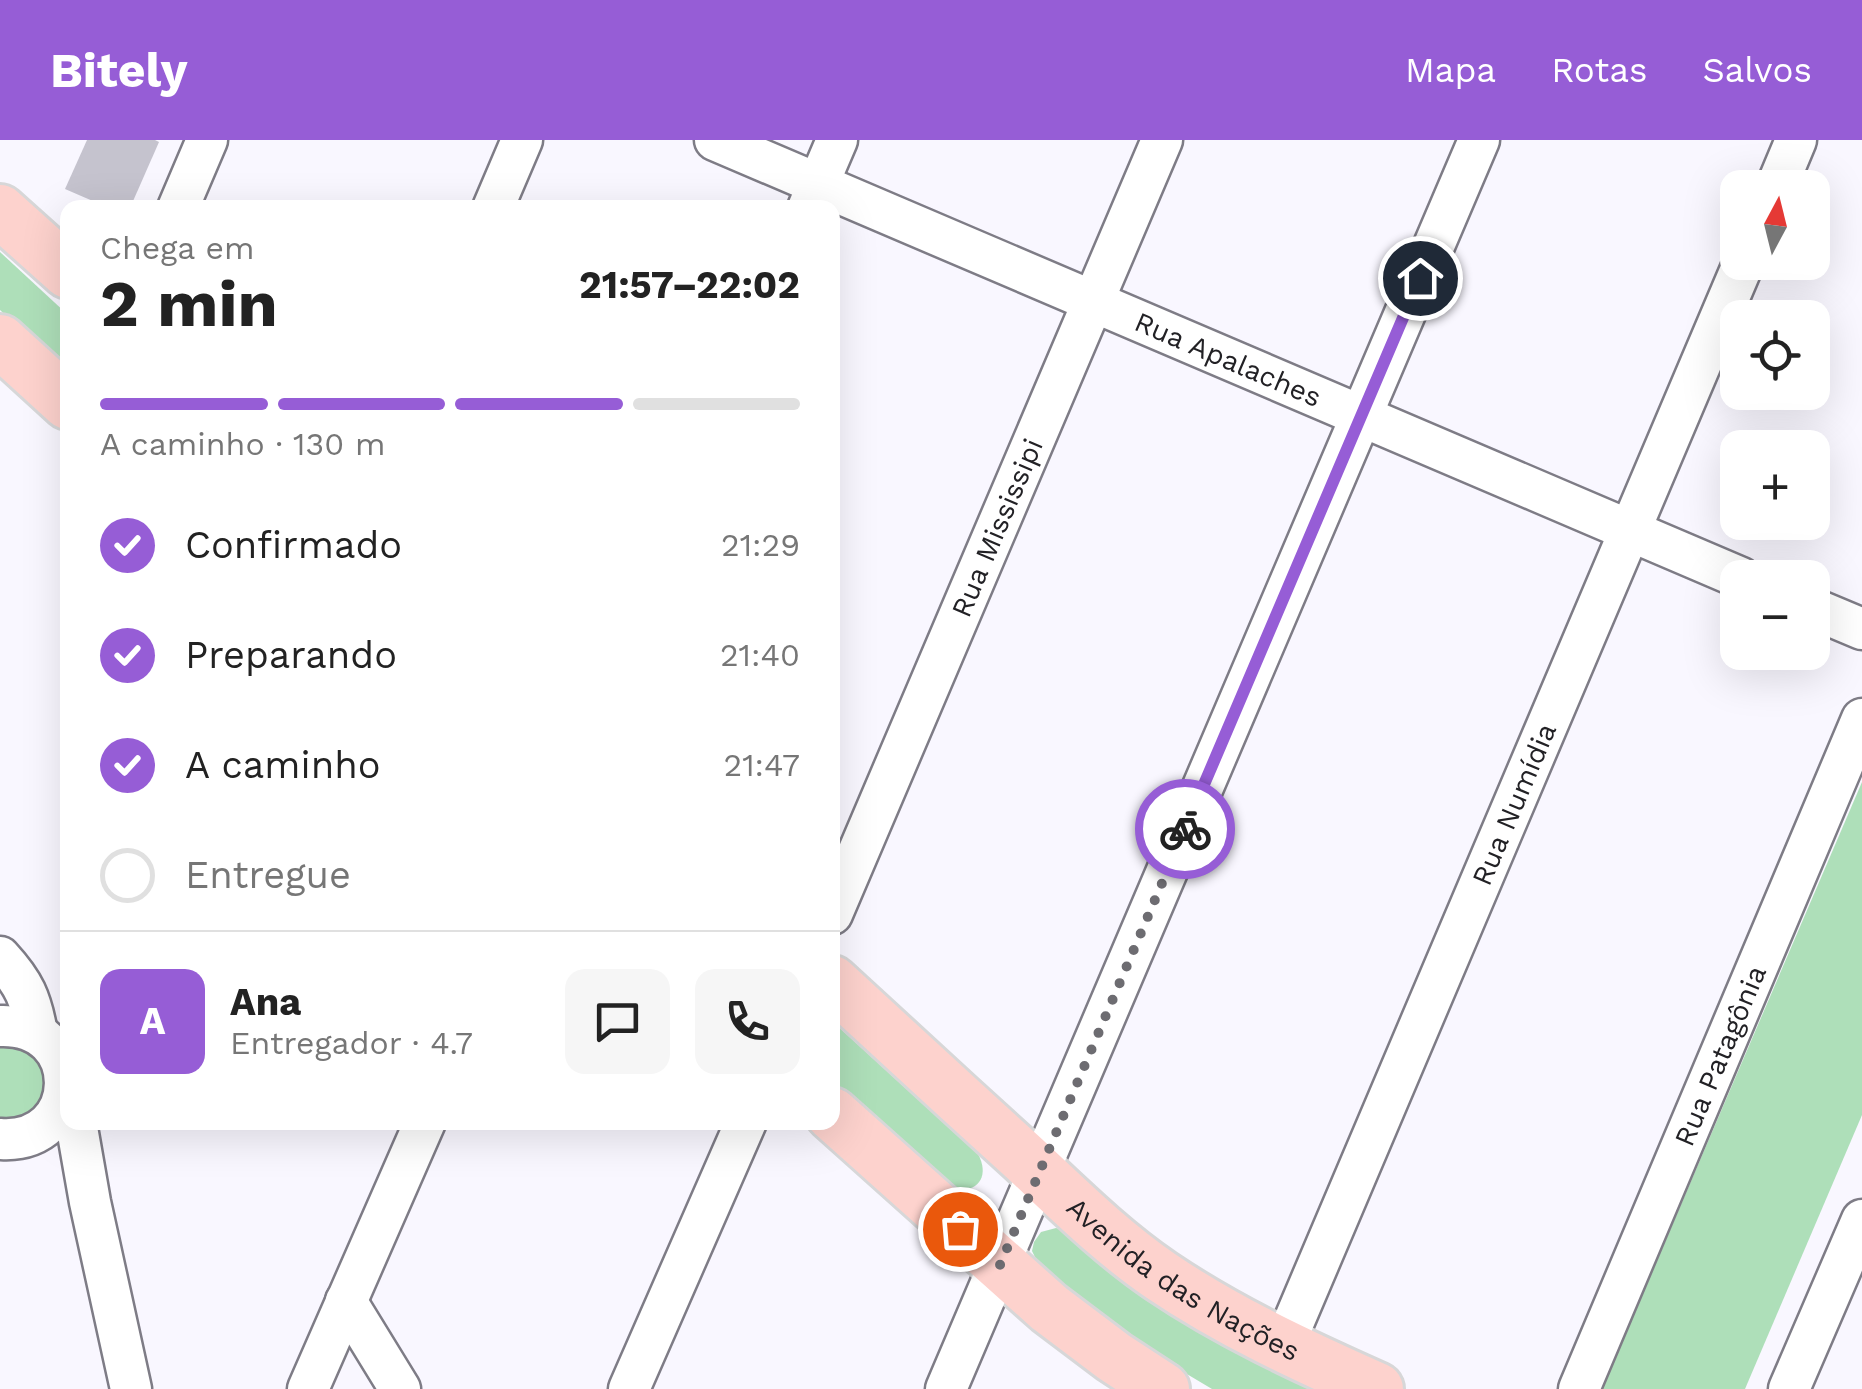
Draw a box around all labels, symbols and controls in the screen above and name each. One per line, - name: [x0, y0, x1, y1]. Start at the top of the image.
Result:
- text: Bitely: [50, 42, 188, 99]
- text: Mapa: [1405, 49, 1496, 91]
- text: Rotas: [1551, 49, 1647, 91]
- text: Salvos: [1702, 49, 1812, 91]
- north arrow: [1720, 170, 1830, 280]
- map controls: [1720, 170, 1830, 670]
- text: Chega em: [100, 229, 255, 267]
- pin: [1378, 236, 1463, 321]
- icon: home: [1393, 251, 1448, 306]
- text: 21:57–22:02: [579, 263, 800, 307]
- text: 2 min: [100, 266, 278, 342]
- button: locate: [1720, 300, 1830, 410]
- street label: Rua Apalaches: [1130, 305, 1326, 414]
- text: A caminho · 130 m: [100, 425, 385, 463]
- button: +: [1720, 430, 1830, 540]
- street label: Rua Mississipi: [945, 434, 1050, 622]
- icon: check: [100, 518, 155, 573]
- text: Confirmado: [185, 523, 402, 567]
- text: 21:29: [721, 526, 800, 564]
- button: −: [1720, 560, 1830, 670]
- icon: check: [100, 628, 155, 683]
- text: Preparando: [185, 633, 397, 677]
- text: 21:40: [720, 636, 800, 674]
- street label: Rua Numídia: [1465, 718, 1563, 890]
- icon: check: [100, 738, 155, 793]
- text: A caminho: [185, 743, 380, 787]
- text: 21:47: [723, 746, 800, 784]
- courier: [1135, 779, 1235, 879]
- icon: bike: [1158, 802, 1213, 857]
- text: Entregue: [185, 853, 351, 897]
- street label: Rua Patagônia: [1668, 960, 1773, 1151]
- button: chat: [565, 969, 670, 1074]
- button: phone: [695, 969, 800, 1074]
- text: Ana: [230, 980, 301, 1024]
- text: A: [140, 999, 165, 1043]
- text: Entregador · 4.7: [230, 1024, 473, 1062]
- pin: [918, 1187, 1003, 1272]
- street label: Avenida das Nações: [1060, 1191, 1305, 1368]
- icon: bag: [933, 1202, 988, 1257]

